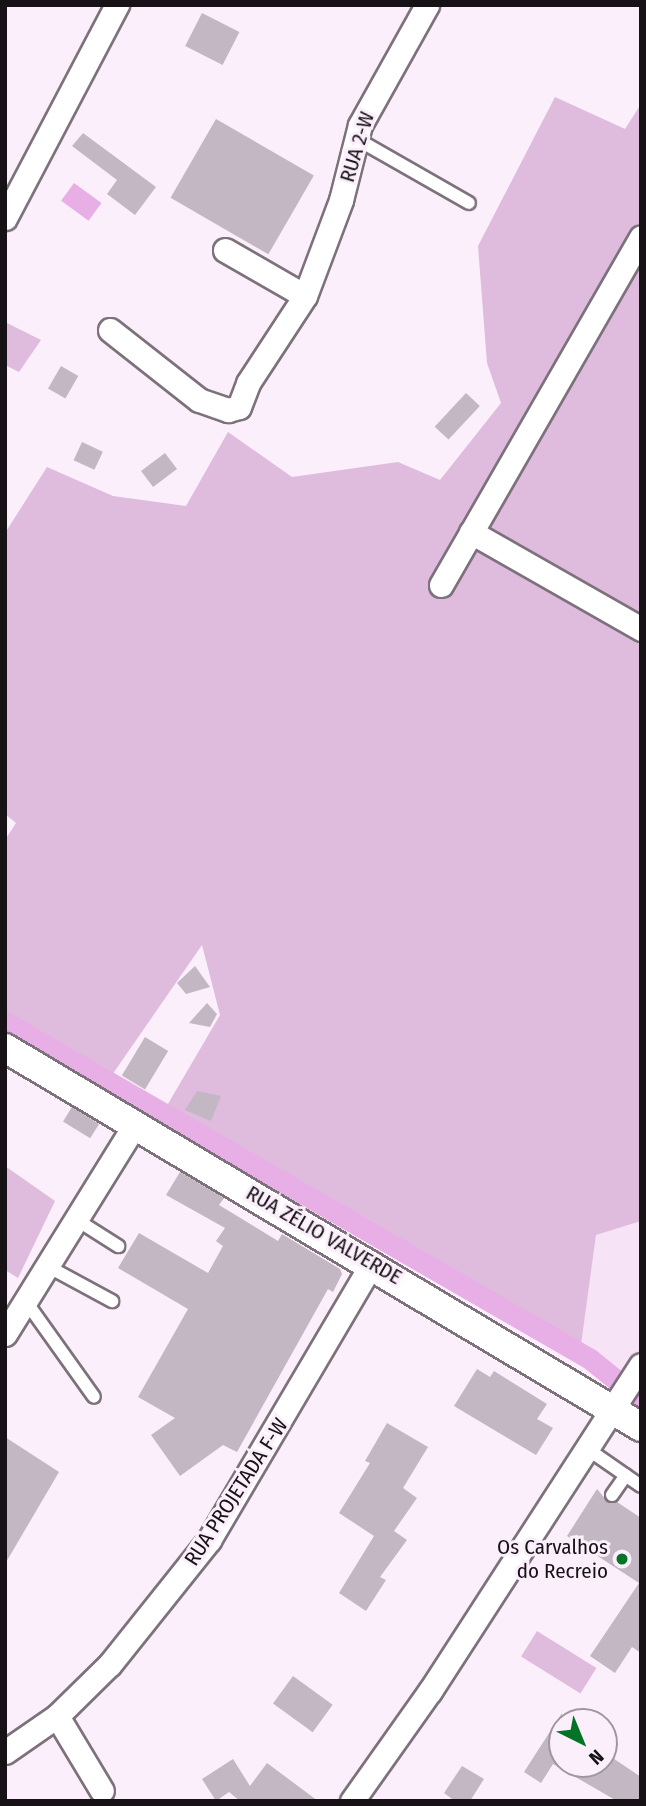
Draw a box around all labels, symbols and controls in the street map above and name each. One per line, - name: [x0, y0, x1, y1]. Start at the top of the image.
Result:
- street label: RUA 2-W: [334, 109, 380, 185]
- street label: RUA ZÉLIO VALVERDE: [242, 1180, 406, 1290]
- street label: RUA PROJETADA F-W: [179, 1414, 293, 1570]
- place label: Os Carvalhos do Recreio: [497, 1534, 608, 1584]
- marker: Os Carvalhos do Recreio: [614, 1551, 630, 1567]
- north arrow: [548, 1708, 618, 1778]
- text: N: [584, 1745, 608, 1770]

